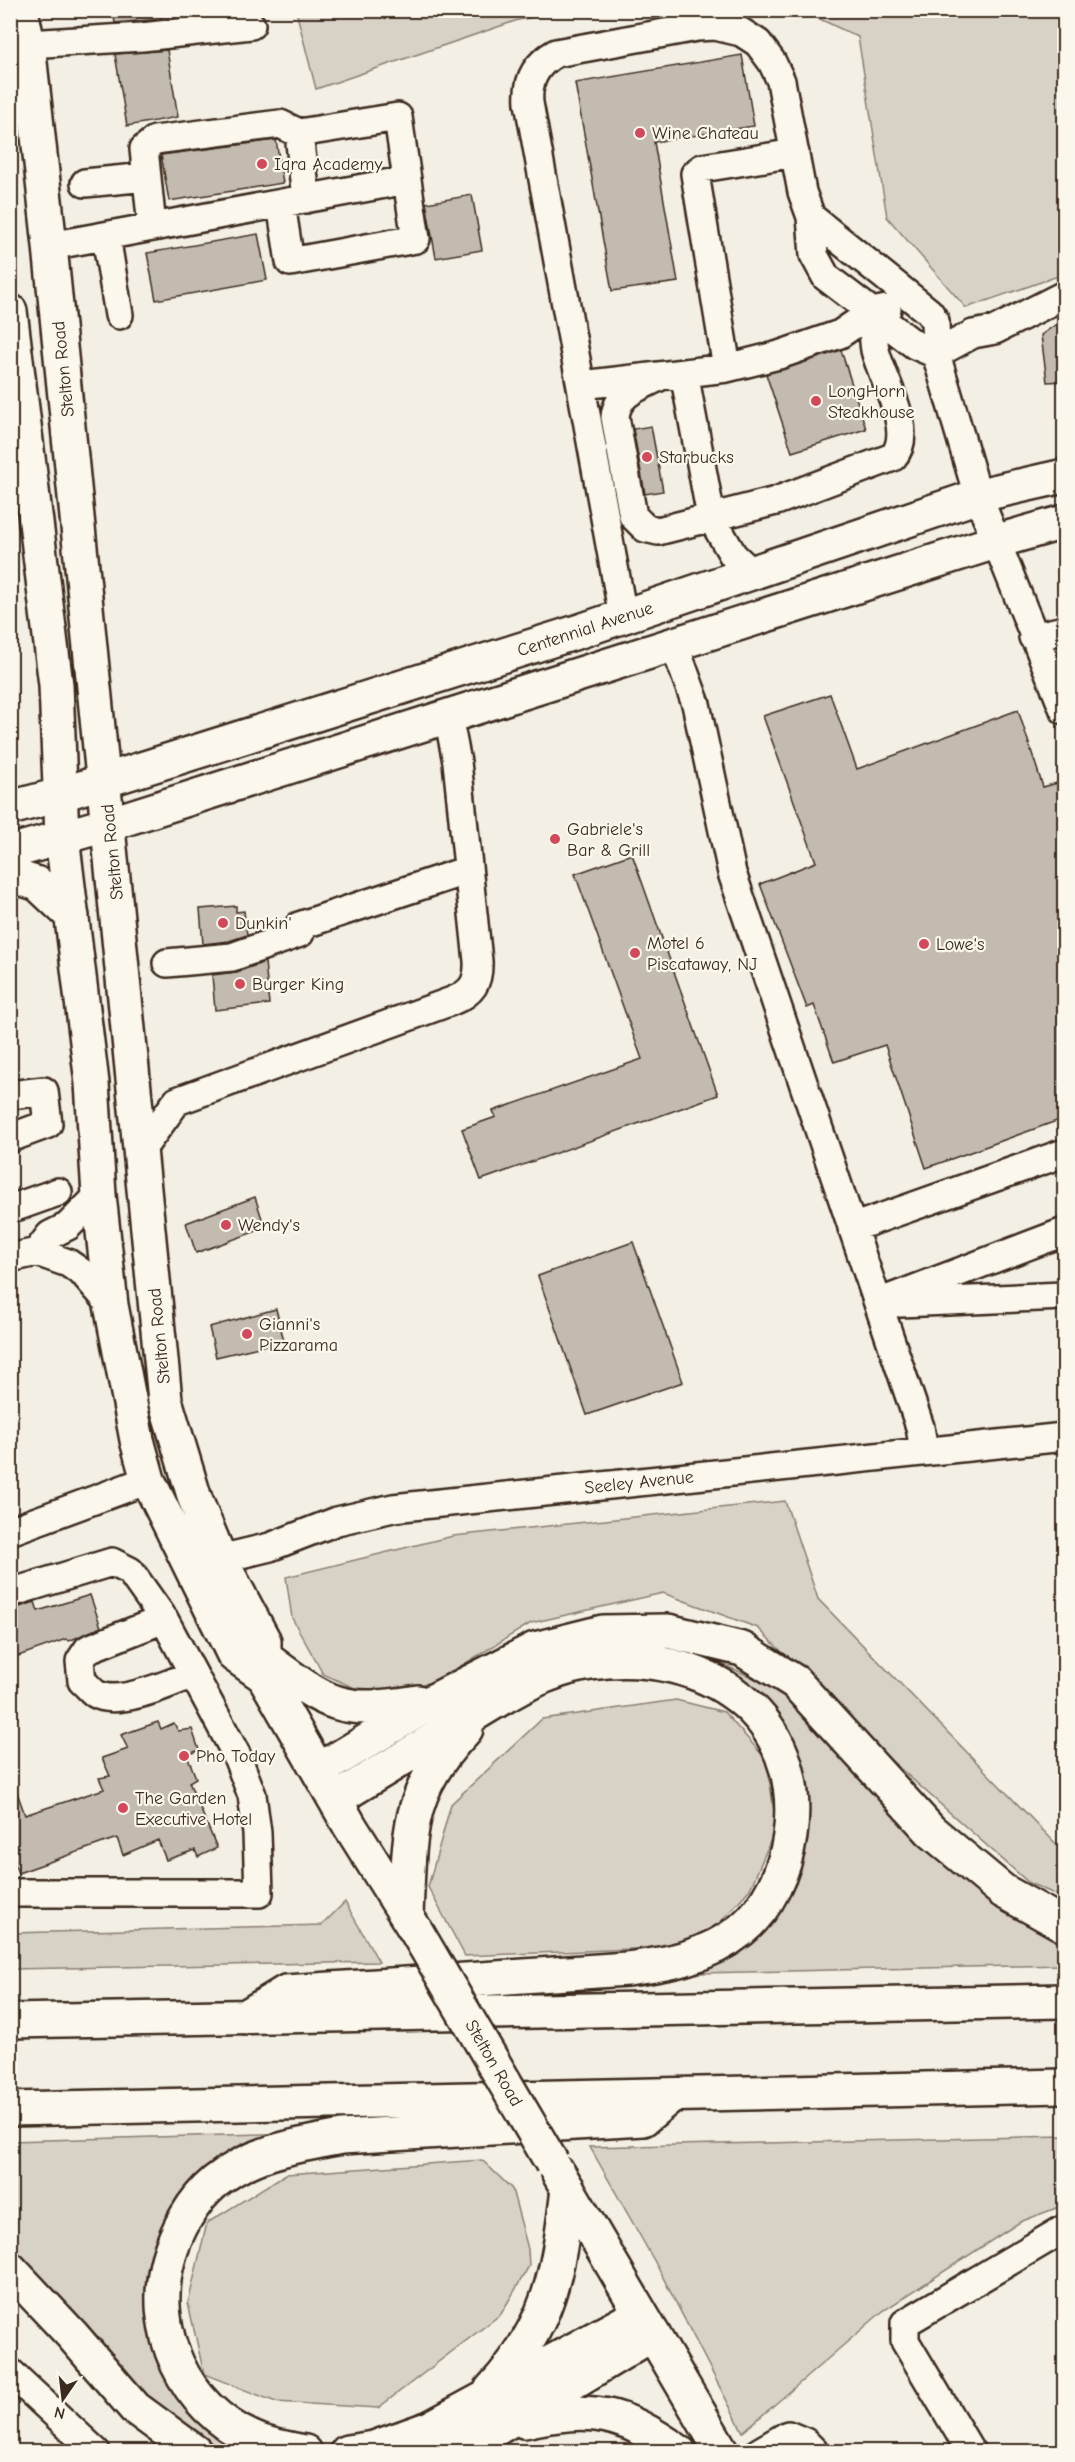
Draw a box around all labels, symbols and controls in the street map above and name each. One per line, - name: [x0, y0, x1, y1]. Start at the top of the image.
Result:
- place label: Wine Chateau: [652, 123, 759, 144]
- marker: Wine Chateau: [633, 126, 647, 140]
- place label: Iqra Academy: [274, 154, 383, 175]
- marker: Iqra Academy: [255, 157, 269, 171]
- street label: Stelton Road: [48, 320, 79, 418]
- place label: LongHorn Steakhouse: [828, 381, 914, 423]
- marker: LongHorn Steakhouse: [809, 394, 823, 408]
- place label: Starbucks: [659, 447, 734, 468]
- marker: Starbucks: [640, 450, 654, 464]
- street label: Centennial Avenue: [515, 598, 656, 661]
- street label: Stelton Road: [97, 803, 128, 901]
- place label: Gabriele's Bar & Grill: [567, 819, 650, 861]
- marker: Gabriele's Bar & Grill: [548, 832, 562, 846]
- place label: Dunkin': [235, 913, 292, 934]
- marker: Dunkin': [216, 916, 230, 930]
- place label: Motel 6 Piscataway, NJ: [647, 933, 757, 975]
- place label: Lowe's: [936, 934, 985, 955]
- marker: Lowe's: [917, 937, 931, 951]
- marker: Motel 6 Piscataway, NJ: [628, 946, 642, 960]
- place label: Burger King: [252, 974, 344, 995]
- marker: Burger King: [233, 977, 247, 991]
- place label: Wendy's: [238, 1215, 300, 1236]
- marker: Wendy's: [219, 1218, 233, 1232]
- street label: Stelton Road: [144, 1287, 175, 1385]
- place label: Gianni's Pizzarama: [259, 1314, 338, 1356]
- marker: Gianni's Pizzarama: [240, 1327, 254, 1341]
- street label: Seeley Avenue: [583, 1466, 695, 1499]
- place label: Pho Today: [196, 1746, 276, 1767]
- marker: Pho Today: [177, 1749, 191, 1763]
- place label: The Garden Executive Hotel: [135, 1788, 252, 1830]
- marker: The Garden Executive Hotel: [116, 1801, 130, 1815]
- street label: Stelton Road: [460, 2016, 527, 2110]
- north arrow: [33, 2369, 93, 2429]
- text: N: [52, 2403, 67, 2423]

